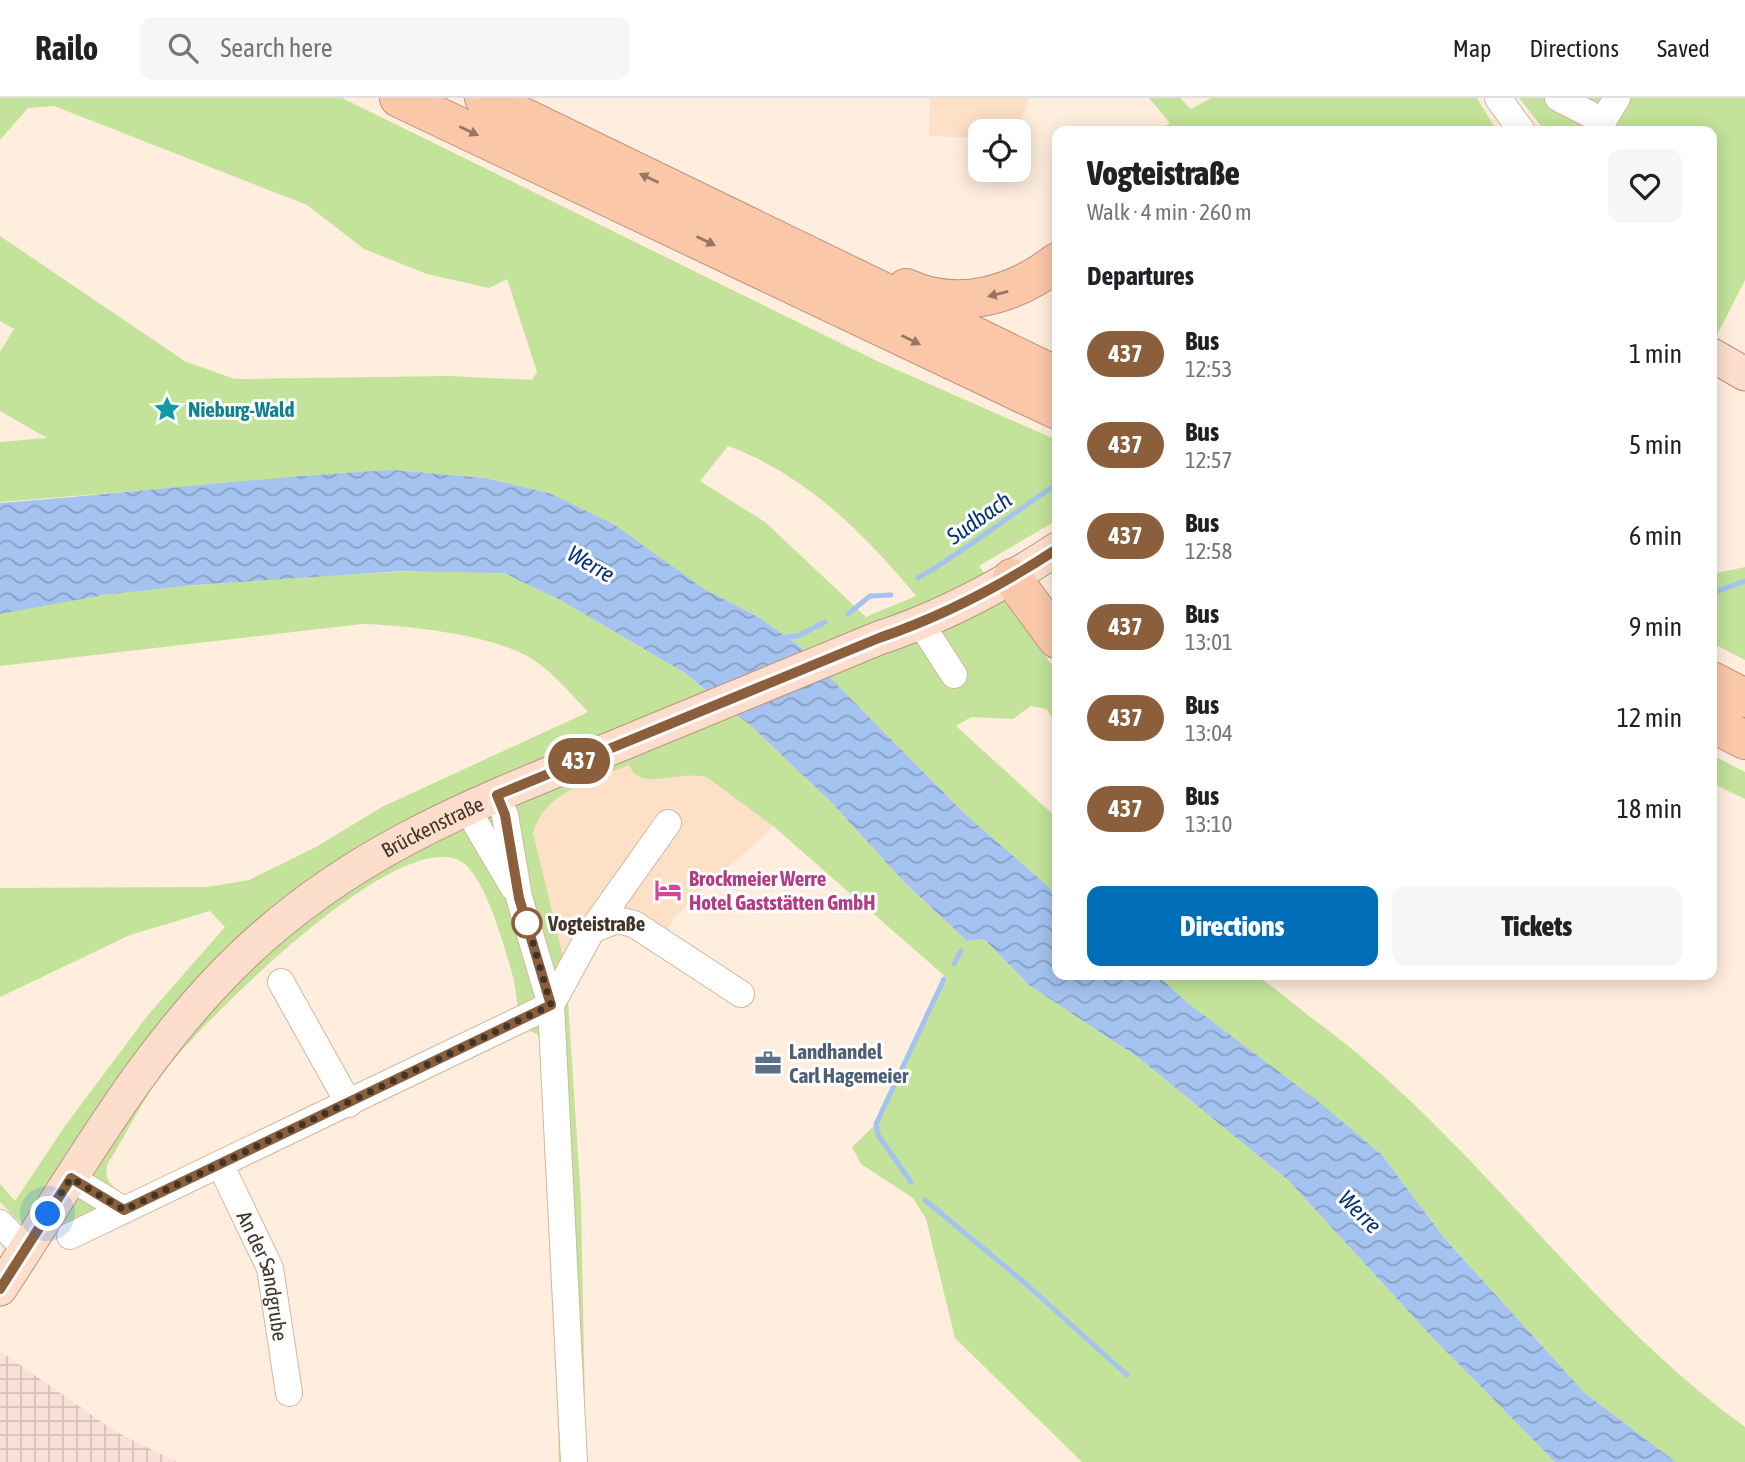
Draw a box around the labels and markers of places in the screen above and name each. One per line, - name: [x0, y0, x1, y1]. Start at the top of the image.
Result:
- place icon: Nieburg-Wald: [152, 394, 182, 424]
- place label: Nieburg-Wald: [188, 397, 294, 421]
- place label: Brockmeier Werre Hotel Gaststätten GmbH: [689, 866, 875, 914]
- hotel icon: Brockmeier Werre Hotel Gaststätten GmbH: [653, 875, 683, 905]
- marker: Vogteistraße: [512, 908, 542, 938]
- place label: Vogteistraße: [547, 911, 645, 935]
- place label: Landhandel Carl Hagemeier: [789, 1039, 909, 1087]
- office icon: Landhandel Carl Hagemeier: [753, 1048, 783, 1078]

